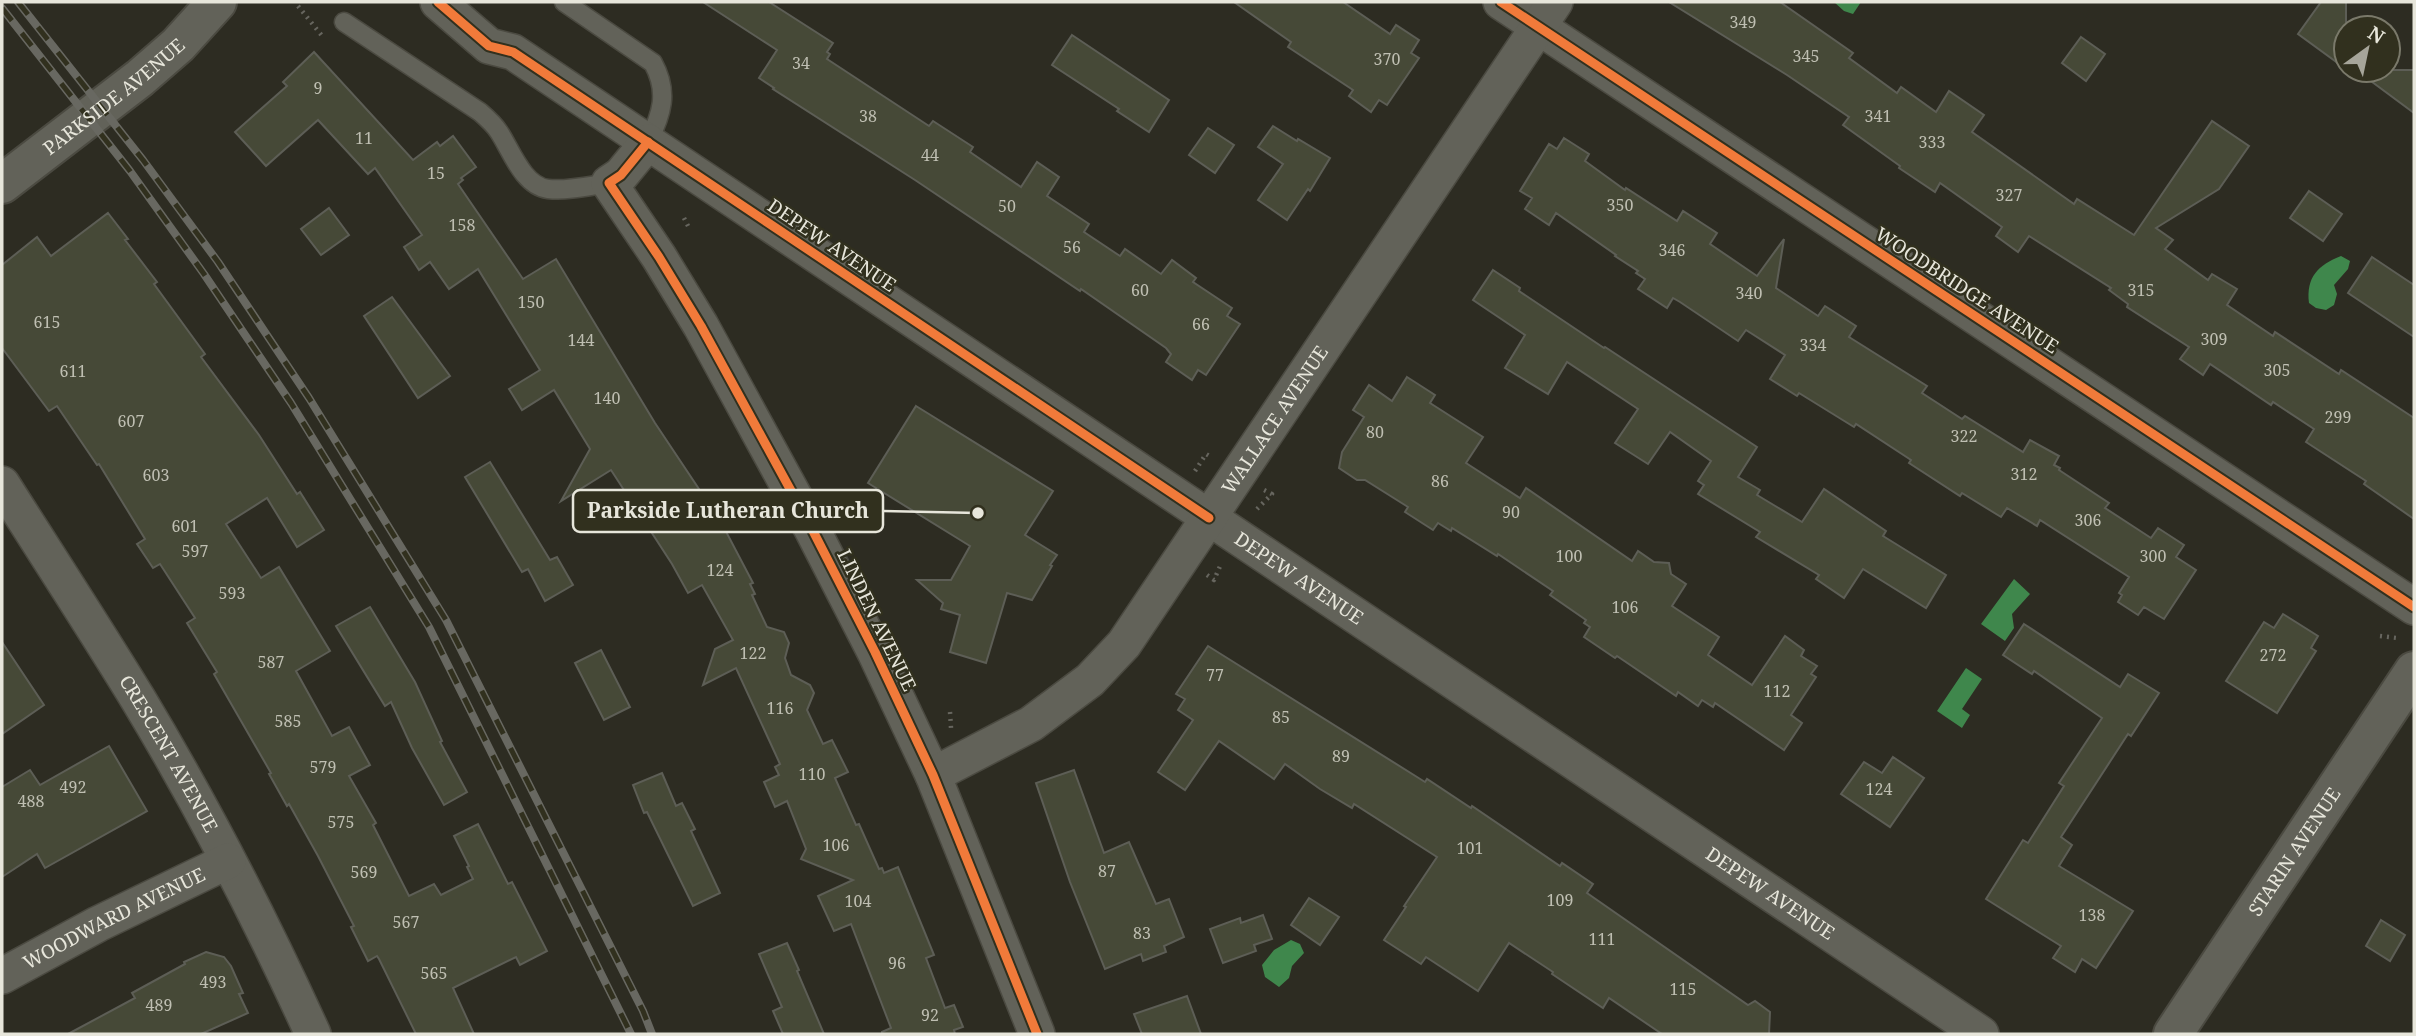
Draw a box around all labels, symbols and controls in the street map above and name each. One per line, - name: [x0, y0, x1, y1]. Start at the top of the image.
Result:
- house number: 349: [1730, 11, 1756, 33]
- north arrow: [2332, 14, 2402, 84]
- text: N: [2363, 20, 2390, 50]
- street label: PARKSIDE AVENUE: [38, 32, 190, 161]
- house number: 345: [1793, 45, 1819, 67]
- house number: 370: [1374, 48, 1400, 70]
- house number: 34: [792, 52, 810, 74]
- house number: 9: [314, 77, 322, 99]
- house number: 38: [859, 105, 877, 127]
- house number: 341: [1865, 105, 1891, 127]
- house number: 11: [355, 127, 373, 149]
- house number: 333: [1919, 131, 1945, 153]
- house number: 44: [921, 144, 939, 166]
- house number: 15: [427, 162, 445, 184]
- house number: 327: [1996, 184, 2022, 206]
- street label: DEPEW AVENUE: [763, 192, 902, 298]
- house number: 350: [1607, 194, 1633, 216]
- house number: 50: [998, 195, 1016, 217]
- house number: 158: [449, 214, 475, 236]
- street label: WOODBRIDGE AVENUE: [1870, 221, 2064, 359]
- house number: 56: [1063, 236, 1081, 258]
- house number: 346: [1659, 239, 1685, 261]
- house number: 60: [1131, 279, 1149, 301]
- house number: 315: [2128, 279, 2154, 301]
- house number: 340: [1736, 282, 1762, 304]
- house number: 150: [518, 291, 544, 313]
- house number: 615: [34, 311, 60, 333]
- house number: 66: [1192, 313, 1210, 335]
- house number: 309: [2201, 328, 2227, 350]
- house number: 144: [568, 329, 594, 351]
- house number: 334: [1800, 334, 1826, 356]
- street label: WALLACE AVENUE: [1216, 340, 1334, 499]
- house number: 305: [2264, 359, 2290, 381]
- house number: 611: [60, 360, 86, 382]
- house number: 140: [594, 387, 620, 409]
- house number: 299: [2325, 406, 2351, 428]
- house number: 607: [118, 410, 144, 432]
- house number: 80: [1366, 421, 1384, 443]
- house number: 322: [1951, 425, 1977, 447]
- house number: 312: [2011, 463, 2037, 485]
- house number: 603: [143, 464, 169, 486]
- house number: 86: [1431, 470, 1449, 492]
- callout: Parkside Lutheran Church: [573, 490, 883, 532]
- text: Parkside Lutheran Church: [587, 496, 869, 524]
- house number: 90: [1502, 501, 1520, 523]
- house number: 306: [2075, 509, 2101, 531]
- house number: 601: [172, 515, 198, 537]
- street label: DEPEW AVENUE: [1230, 525, 1369, 631]
- house number: 597: [182, 540, 208, 562]
- street label: LINDEN AVENUE: [831, 545, 923, 695]
- house number: 100: [1556, 545, 1582, 567]
- house number: 300: [2140, 545, 2166, 567]
- house number: 124: [707, 559, 733, 581]
- house number: 593: [219, 582, 245, 604]
- house number: 106: [1612, 596, 1638, 618]
- house number: 122: [740, 642, 766, 664]
- house number: 272: [2260, 644, 2286, 666]
- house number: 587: [258, 651, 284, 673]
- house number: 77: [1206, 664, 1224, 686]
- street label: CRESCENT AVENUE: [113, 670, 224, 837]
- house number: 112: [1764, 680, 1790, 702]
- house number: 116: [767, 697, 793, 719]
- house number: 85: [1272, 706, 1290, 728]
- house number: 585: [275, 710, 301, 732]
- house number: 89: [1332, 745, 1350, 767]
- house number: 579: [310, 756, 336, 778]
- house number: 110: [799, 763, 825, 785]
- house number: 492: [60, 776, 86, 798]
- house number: 124: [1866, 778, 1892, 800]
- street label: STARIN AVENUE: [2242, 782, 2346, 921]
- house number: 488: [18, 790, 44, 812]
- house number: 575: [328, 811, 354, 833]
- house number: 106: [823, 834, 849, 856]
- house number: 101: [1457, 837, 1483, 859]
- street label: DEPEW AVENUE: [1701, 841, 1840, 946]
- house number: 87: [1098, 860, 1116, 882]
- street label: WOODWARD AVENUE: [18, 861, 209, 975]
- house number: 569: [351, 861, 377, 883]
- house number: 109: [1547, 889, 1573, 911]
- house number: 104: [845, 890, 871, 912]
- house number: 138: [2079, 904, 2105, 926]
- house number: 567: [393, 911, 419, 933]
- house number: 83: [1133, 922, 1151, 944]
- house number: 111: [1589, 928, 1615, 950]
- house number: 96: [888, 952, 906, 974]
- house number: 565: [421, 962, 447, 984]
- house number: 493: [200, 971, 226, 993]
- house number: 115: [1670, 978, 1696, 1000]
- house number: 489: [146, 994, 172, 1016]
- house number: 92: [921, 1004, 939, 1026]

